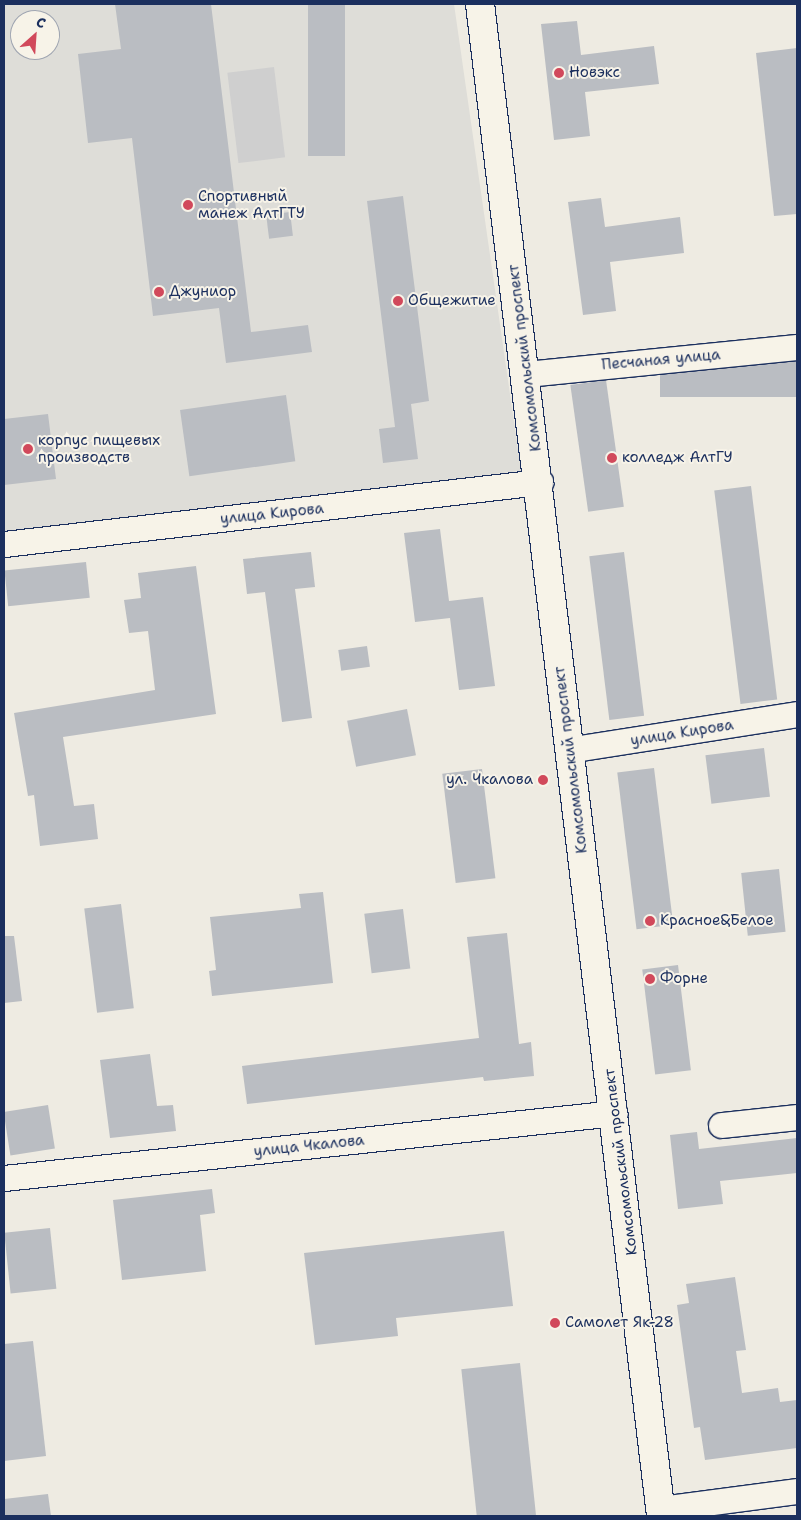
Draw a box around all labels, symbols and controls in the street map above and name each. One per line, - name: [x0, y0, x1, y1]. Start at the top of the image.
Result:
- north arrow: [10, 10, 60, 60]
- text: С: [33, 12, 49, 32]
- place label: Новэкс: [569, 64, 620, 82]
- marker: Новэкс: [553, 67, 565, 79]
- place label: Спортивный манеж АлтГТУ: [198, 187, 305, 222]
- marker: Спортивный манеж АлтГТУ: [182, 199, 194, 211]
- street label: Комсомольский проспект: [505, 263, 545, 453]
- place label: Джуниор: [169, 283, 236, 301]
- marker: Джуниор: [153, 286, 165, 298]
- place label: Общежитие: [408, 292, 496, 310]
- marker: Общежитие: [392, 295, 404, 307]
- street label: Песчаная улица: [601, 346, 721, 374]
- place label: корпус пищевых производств: [38, 431, 160, 466]
- marker: корпус пищевых производств: [22, 443, 34, 455]
- place label: колледж АлтГУ: [622, 449, 733, 467]
- marker: колледж АлтГУ: [606, 452, 618, 464]
- street label: улица Кирова: [219, 500, 325, 528]
- street label: Комсомольский проспект: [551, 665, 591, 855]
- street label: улица Кирова: [629, 716, 735, 750]
- place label: ул. Чкалова: [446, 771, 533, 789]
- marker: ул. Чкалова: [537, 774, 549, 786]
- place label: Красное&Белое: [660, 912, 774, 930]
- marker: Красное&Белое: [644, 915, 656, 927]
- place label: Форне: [660, 970, 708, 988]
- marker: Форне: [644, 973, 656, 985]
- street label: Комсомольский проспект: [601, 1067, 641, 1257]
- street label: улица Чкалова: [253, 1131, 365, 1161]
- place label: Самолет Як-28: [565, 1314, 674, 1332]
- marker: Самолет Як-28: [549, 1317, 561, 1329]

